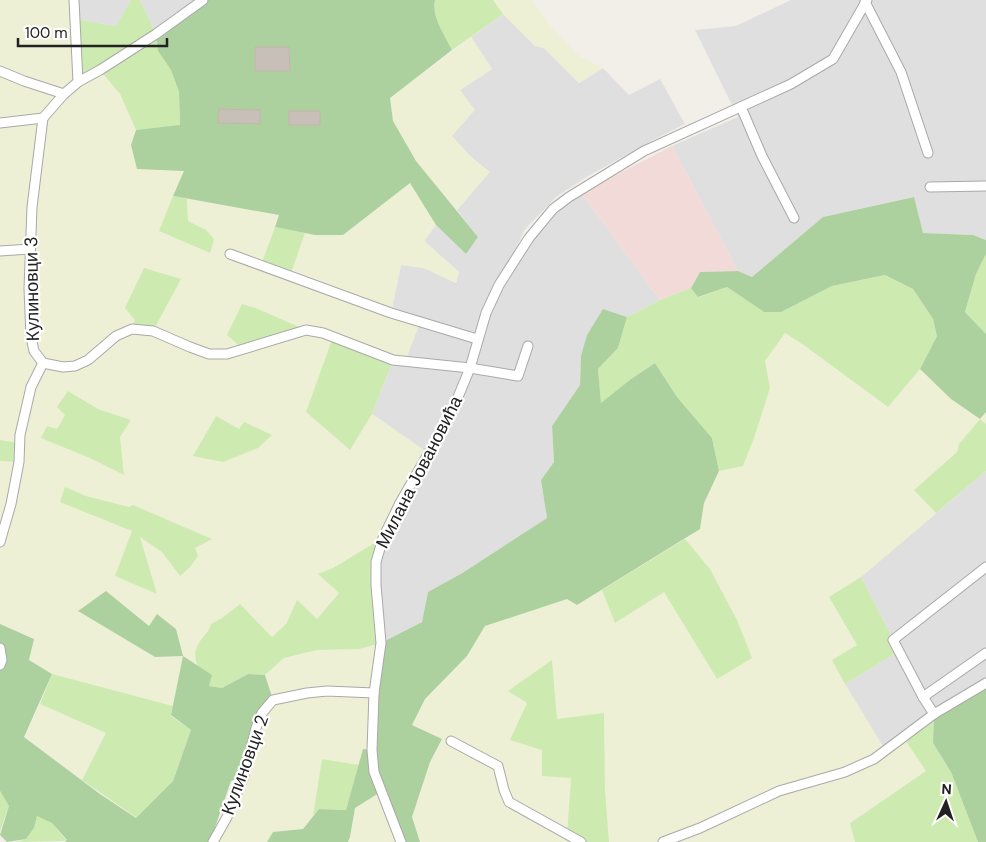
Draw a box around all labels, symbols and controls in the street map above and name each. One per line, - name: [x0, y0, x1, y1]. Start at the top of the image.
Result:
- scale bar: [18, 15, 166, 47]
- text: 100 m: [25, 23, 68, 43]
- street label: Кулиновци 3: [19, 236, 45, 342]
- street label: Милана Јовановића: [370, 391, 468, 552]
- street label: Кулиновци 2: [216, 712, 274, 818]
- north arrow: [921, 777, 971, 827]
- text: N: [941, 780, 952, 798]

